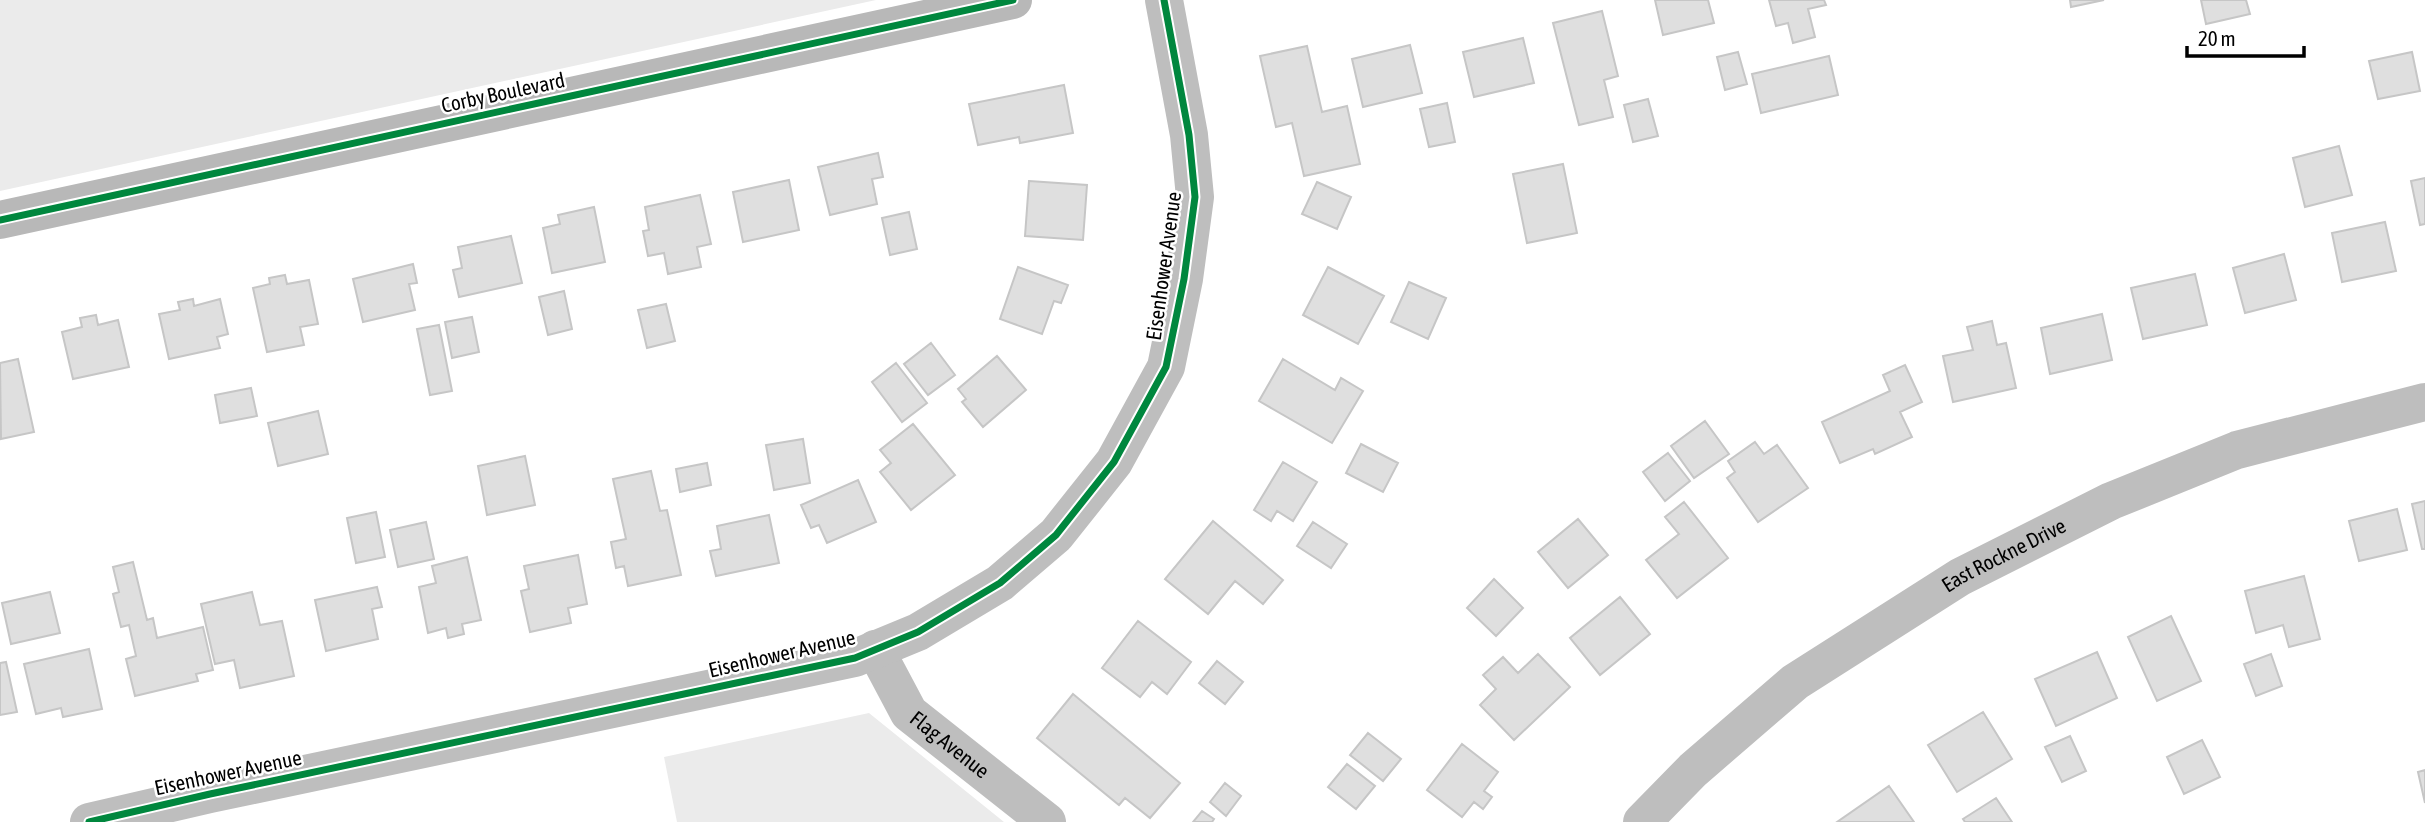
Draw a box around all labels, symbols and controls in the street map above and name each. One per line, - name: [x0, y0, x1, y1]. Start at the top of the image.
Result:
- scale bar: [2187, 14, 2304, 58]
- text: 20 m: [2198, 26, 2236, 50]
- street label: Corby Boulevard: [439, 67, 567, 117]
- street label: Eisenhower Avenue: [1141, 190, 1185, 342]
- street label: East Rockne Drive: [1937, 513, 2069, 597]
- street label: Eisenhower Avenue: [706, 624, 857, 682]
- street label: Flag Avenue: [906, 706, 994, 783]
- street label: Eisenhower Avenue: [152, 745, 304, 799]

